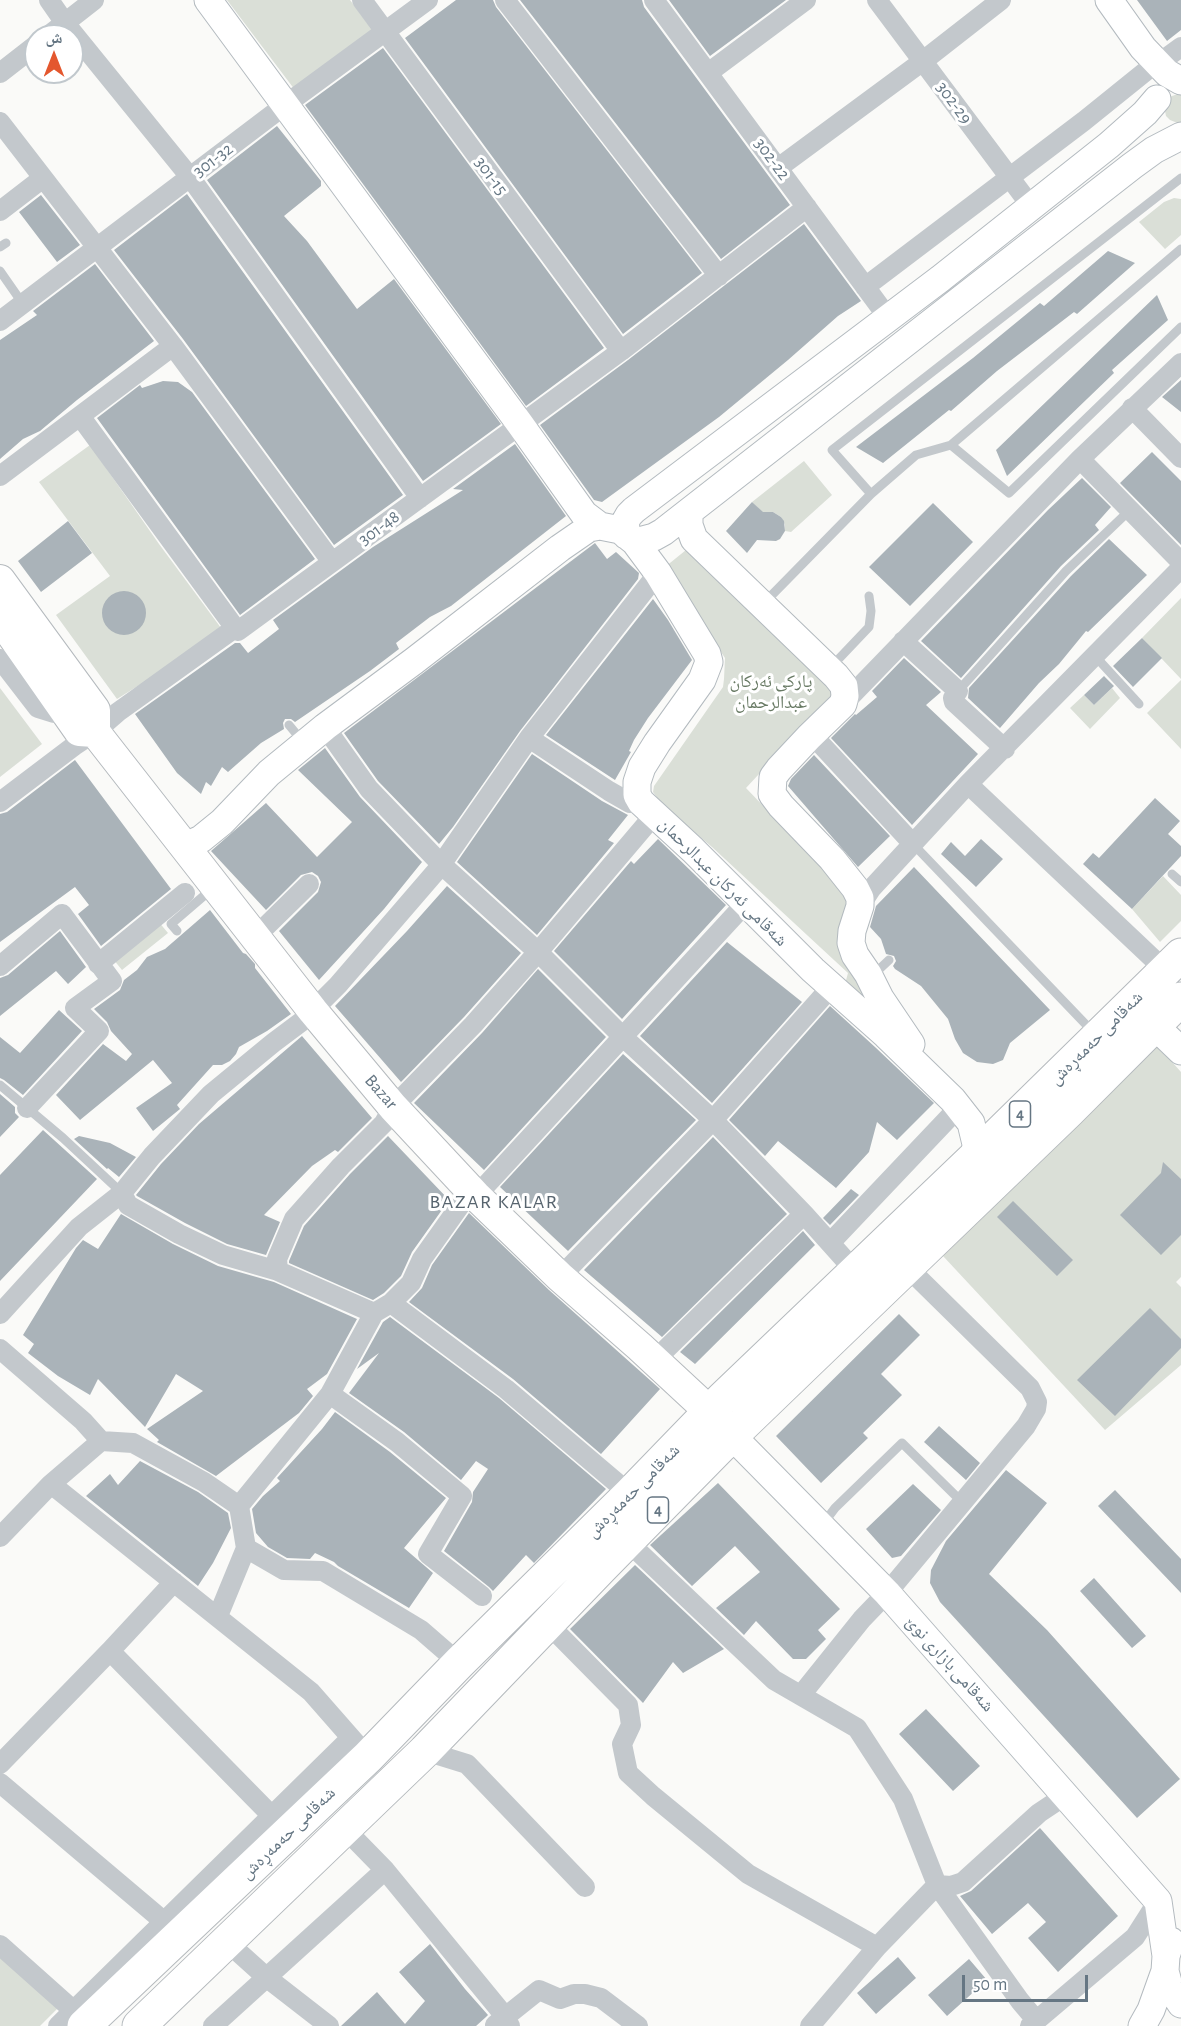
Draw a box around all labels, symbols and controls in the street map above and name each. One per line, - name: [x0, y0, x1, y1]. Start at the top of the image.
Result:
- north arrow: [24, 24, 84, 84]
- text: ش: [46, 30, 62, 46]
- street label: 302-29: [931, 78, 977, 128]
- street label: 302-22: [749, 134, 795, 184]
- street label: 301-32: [189, 138, 237, 182]
- street label: 301-15: [470, 153, 512, 199]
- street label: 301-48: [354, 506, 404, 550]
- park label: پارکی ئەرکان عبدالرحمان: [729, 671, 813, 714]
- street label: شەقامی ئەرکان عبدالرحمان: [654, 813, 792, 951]
- street label: شەقامی حەمەڕەش: [1044, 986, 1148, 1090]
- street label: Bazar: [360, 1070, 402, 1114]
- road number: 4: [1010, 1101, 1030, 1127]
- district label: BAZAR KALAR: [430, 1190, 558, 1214]
- street label: شەقامی حەمەڕەش: [581, 1439, 685, 1543]
- road number: 4: [648, 1497, 668, 1523]
- street label: شەقامی بازاری نوێ: [901, 1611, 999, 1717]
- street label: شەقامی حەمەڕەش: [236, 1782, 340, 1884]
- scale bar: [965, 1963, 1091, 2001]
- text: 50 m: [973, 1976, 1007, 1994]

